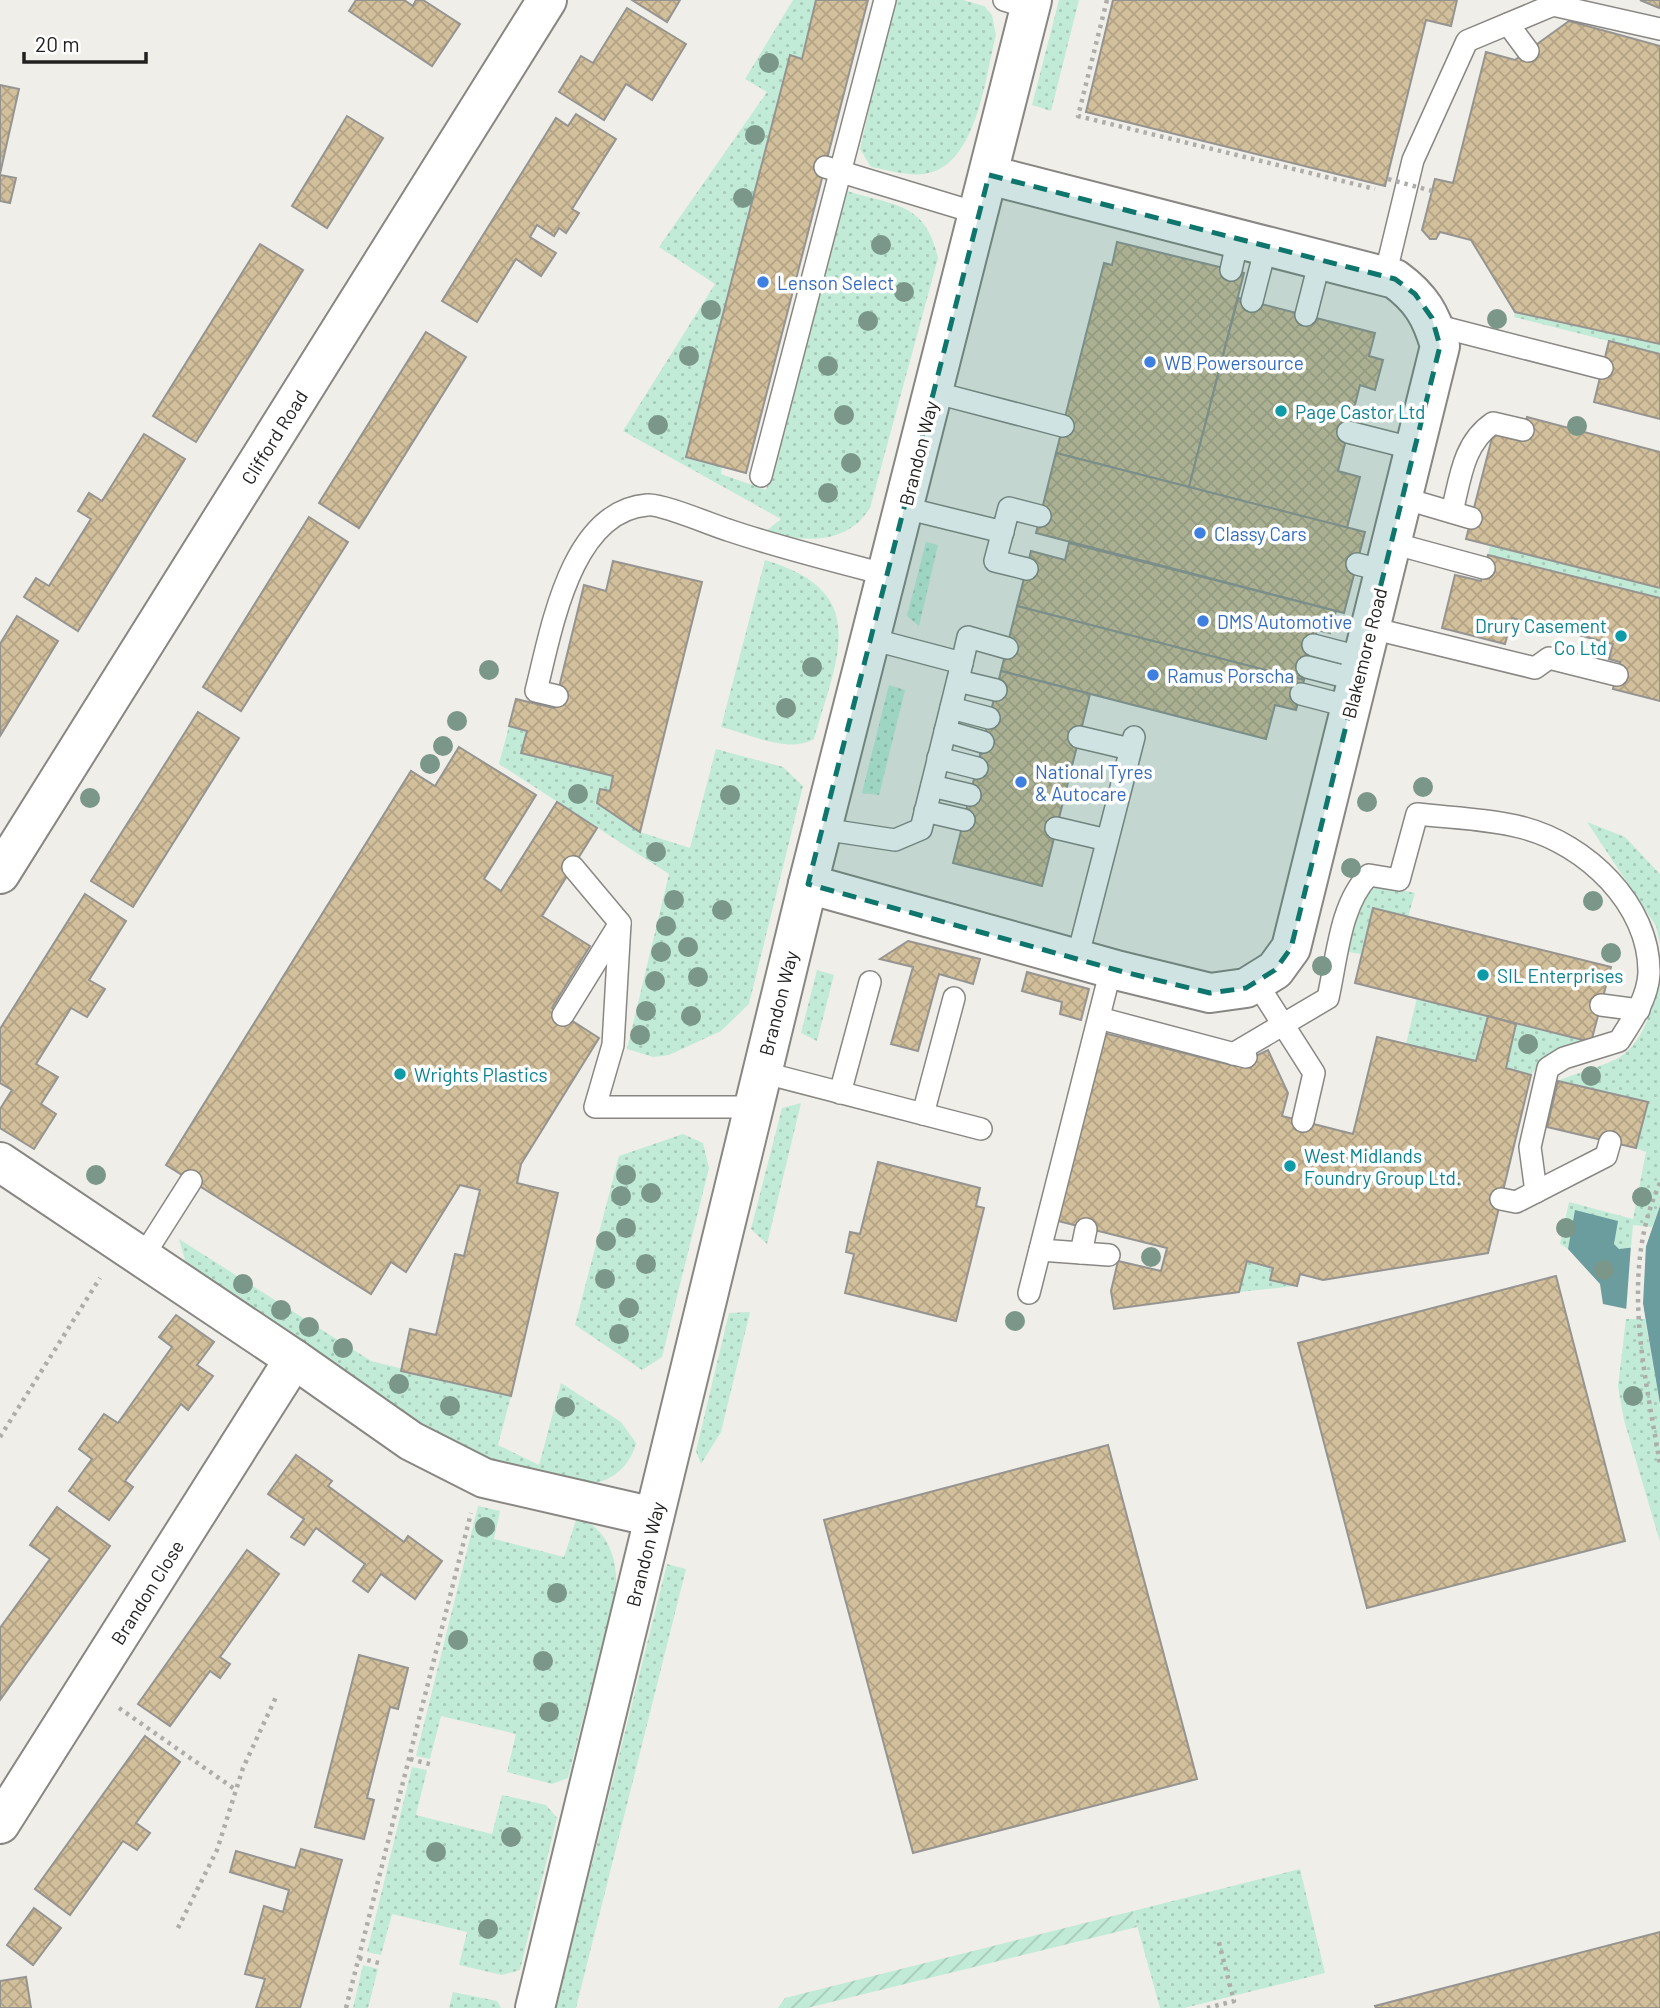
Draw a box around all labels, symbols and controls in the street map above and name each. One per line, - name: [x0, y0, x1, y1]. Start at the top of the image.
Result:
- scale bar: [24, 21, 147, 65]
- text: 20 m: [35, 31, 80, 56]
- place label: Lenson Select: [777, 271, 894, 294]
- marker: Lenson Select: [755, 274, 771, 290]
- place label: WB Powersource: [1164, 351, 1304, 374]
- marker: WB Powersource: [1142, 354, 1158, 370]
- street label: Clifford Road: [236, 386, 312, 488]
- street label: Brandon Way: [894, 398, 942, 508]
- place label: Page Castor Ltd: [1295, 400, 1425, 423]
- marker: Page Castor Ltd: [1273, 403, 1289, 419]
- place label: Classy Cars: [1214, 522, 1307, 545]
- marker: Classy Cars: [1192, 525, 1208, 541]
- street label: Blakemore Road: [1337, 585, 1391, 721]
- place label: DMS Automotive: [1217, 610, 1352, 633]
- marker: DMS Automotive: [1195, 613, 1211, 629]
- place label: Drury Casement Co Ltd: [1475, 614, 1607, 659]
- marker: Drury Casement Co Ltd: [1613, 628, 1629, 644]
- place label: Ramus Porscha: [1167, 664, 1294, 687]
- marker: Ramus Porscha: [1145, 667, 1161, 683]
- place label: National Tyres & Autocare: [1035, 760, 1153, 805]
- marker: National Tyres & Autocare: [1013, 774, 1029, 790]
- street label: Brandon Way: [754, 948, 802, 1058]
- place label: SIL Enterprises: [1497, 964, 1624, 987]
- marker: SIL Enterprises: [1475, 967, 1491, 983]
- place label: Wrights Plastics: [414, 1063, 548, 1086]
- marker: Wrights Plastics: [392, 1066, 408, 1082]
- place label: West Midlands Foundry Group Ltd.: [1304, 1144, 1461, 1189]
- marker: West Midlands Foundry Group Ltd.: [1282, 1158, 1298, 1174]
- street label: Brandon Way: [621, 1499, 669, 1609]
- street label: Brandon Close: [106, 1535, 188, 1649]

